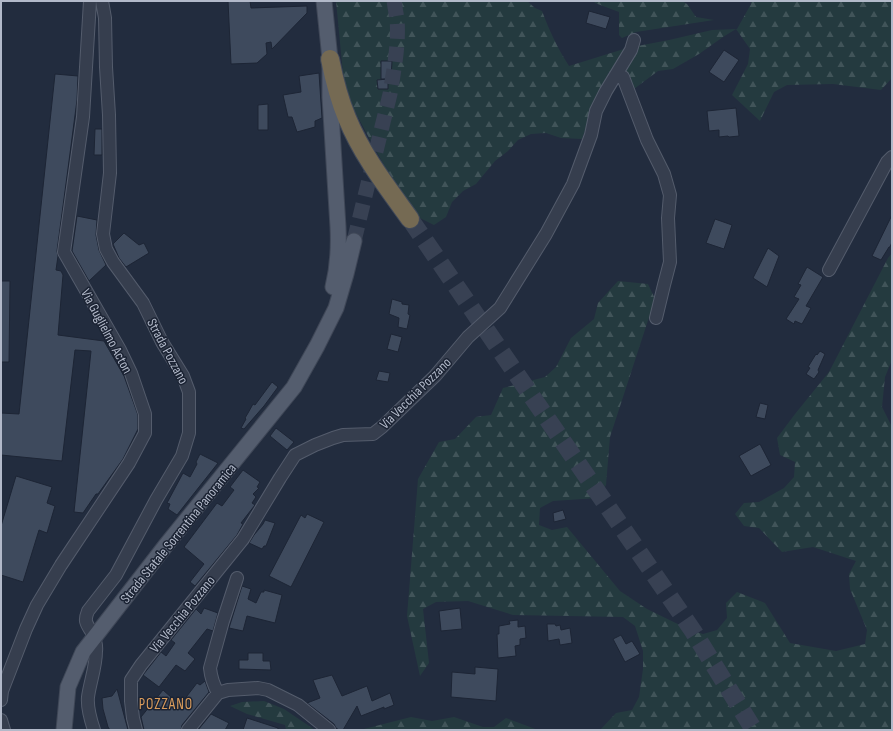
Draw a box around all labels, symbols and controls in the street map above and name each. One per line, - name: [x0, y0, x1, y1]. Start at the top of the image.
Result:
- street label: Via Guglielmo Acton: [77, 286, 136, 376]
- street label: Strada Pozzano: [143, 316, 192, 387]
- street label: Via Vecchia Pozzano: [376, 354, 455, 433]
- street label: Strada Statale Sorrentina Panoramica: [117, 460, 240, 607]
- street label: Via Vecchia Pozzano: [146, 572, 219, 656]
- district label: POZZANO: [139, 695, 193, 714]

